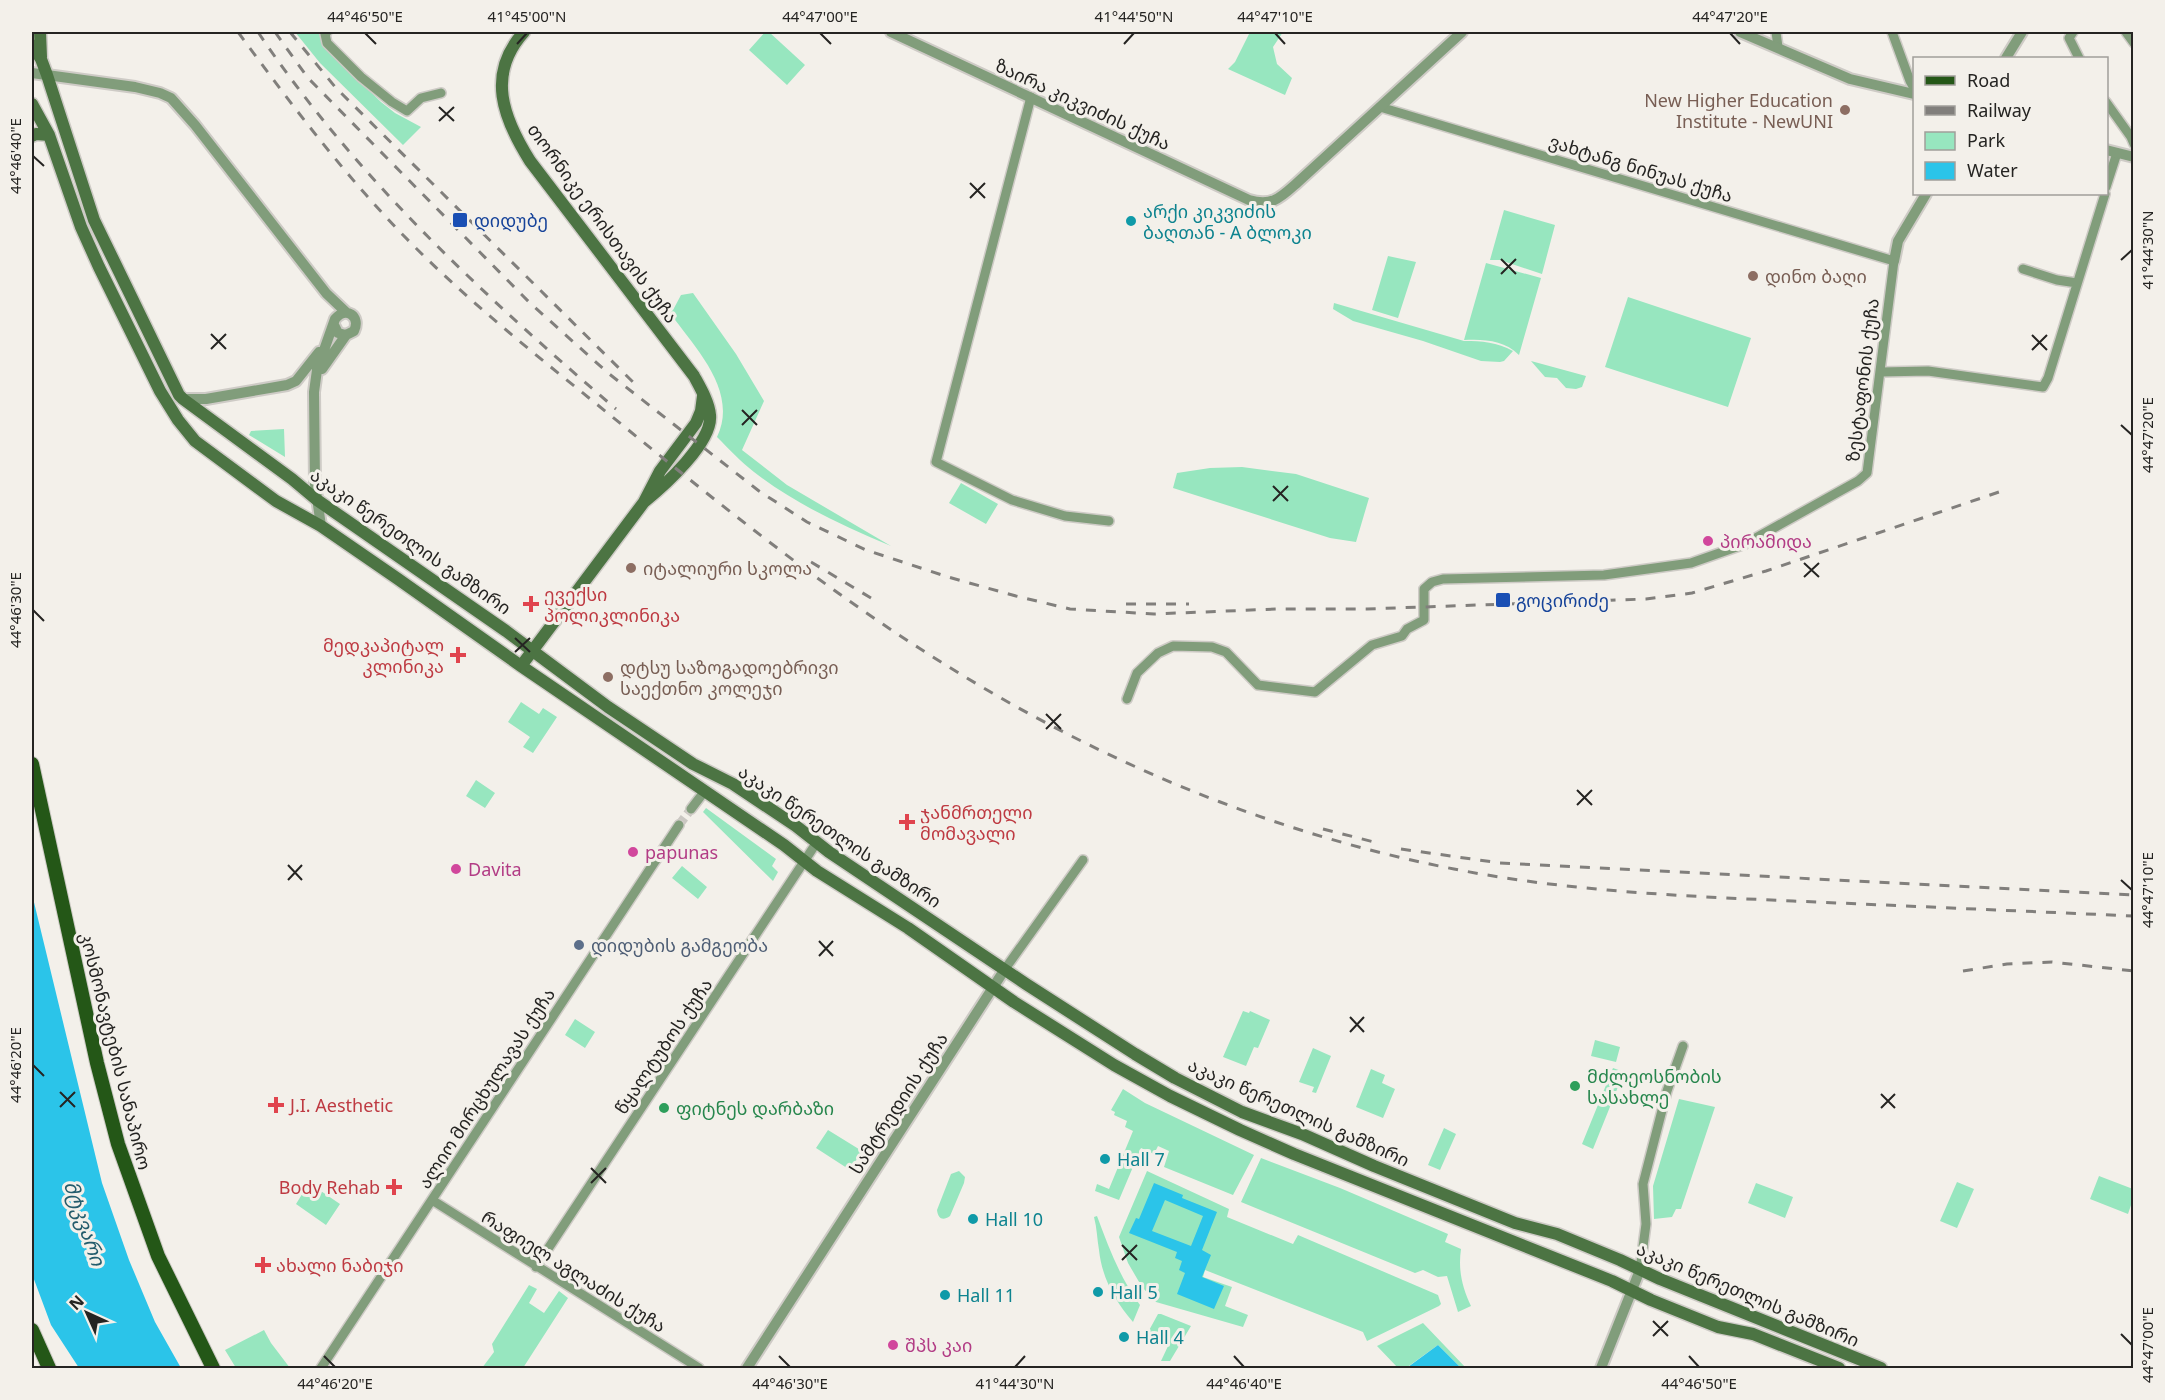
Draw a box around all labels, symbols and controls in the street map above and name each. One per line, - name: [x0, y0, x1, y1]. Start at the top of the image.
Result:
- text: 44°46'50"E: [327, 6, 403, 26]
- text: 41°45'00"N: [488, 6, 566, 26]
- text: 44°47'00"E: [782, 6, 858, 26]
- text: 41°44'50"N: [1095, 6, 1173, 26]
- text: 44°47'10"E: [1237, 6, 1313, 26]
- text: 44°47'20"E: [1692, 6, 1768, 26]
- street label: ზაირა კიკვიძის ქუჩა: [992, 53, 1174, 155]
- legend: [1913, 57, 2108, 195]
- text: Road: [1967, 68, 2010, 92]
- place label: New Higher Education Institute - NewUNI: [1644, 88, 1833, 133]
- text: Railway: [1967, 98, 2032, 122]
- marker: New Higher Education Institute - NewUNI: [1838, 103, 1852, 117]
- text: 44°46'40"E: [5, 118, 25, 194]
- street label: თორნიკე ერისთავის ქუჩა: [522, 118, 684, 328]
- text: Park: [1967, 128, 2005, 152]
- street label: ვახტანგ ნინუას ქუჩა: [1546, 129, 1736, 207]
- text: Water: [1967, 158, 2018, 182]
- place label: არქი კიკვიძის ბაღთან - A ბლოკი: [1143, 199, 1312, 244]
- place label: დიდუბე: [474, 208, 548, 232]
- marker: დიდუბე: [451, 211, 469, 229]
- text: 41°44'30"N: [2137, 211, 2157, 289]
- marker: არქი კიკვიძის ბაღთან - A ბლოკი: [1124, 214, 1138, 228]
- place label: დინო ბაღი: [1765, 264, 1867, 288]
- marker: დინო ბაღი: [1746, 269, 1760, 283]
- street label: ზესტაფონის ქუჩა: [1840, 297, 1884, 463]
- text: 44°47'20"E: [2137, 397, 2157, 473]
- street label: აკაკი წერეთლის გამზირი: [306, 462, 516, 620]
- place label: პირამიდა: [1720, 529, 1812, 553]
- marker: პირამიდა: [1701, 534, 1715, 548]
- place label: იტალიური სკოლა: [643, 556, 812, 580]
- marker: იტალიური სკოლა: [624, 561, 638, 575]
- text: 44°46'30"E: [5, 572, 25, 648]
- place label: ევექსი პოლიკლინიკა: [544, 582, 680, 627]
- place label: გოცირიძე: [1516, 588, 1609, 612]
- marker: გოცირიძე: [1494, 591, 1512, 609]
- marker: ევექსი პოლიკლინიკა: [522, 595, 540, 613]
- place label: მედკაპიტალ კლინიკა: [323, 633, 444, 678]
- marker: მედკაპიტალ კლინიკა: [449, 646, 467, 664]
- place label: დტსუ საზოგადოებრივი საექთნო კოლეჯი: [620, 655, 839, 700]
- marker: დტსუ საზოგადოებრივი საექთნო კოლეჯი: [601, 670, 615, 684]
- street label: აკაკი წერეთლის გამზირი: [734, 759, 946, 913]
- place label: ჯანმრთელი მომავალი: [920, 800, 1033, 845]
- marker: ჯანმრთელი მომავალი: [898, 813, 916, 831]
- place label: papunas: [645, 840, 718, 864]
- marker: papunas: [626, 845, 640, 859]
- text: 44°47'10"E: [2137, 852, 2157, 928]
- place label: Davita: [468, 857, 522, 881]
- marker: Davita: [449, 862, 463, 876]
- street label: კოსმონავტების სანაპირო: [75, 930, 157, 1172]
- place label: დიდუბის გამგეობა: [591, 933, 768, 957]
- marker: დიდუბის გამგეობა: [572, 938, 586, 952]
- street label: წყალტუბოს ქუჩა: [609, 973, 717, 1119]
- street label: ალიო მირცხულავას ქუჩა: [412, 983, 560, 1193]
- text: 44°46'20"E: [5, 1027, 25, 1103]
- street label: სამტრედიის ქუჩა: [843, 1028, 953, 1178]
- street label: აკაკი წერეთლის გამზირი: [1185, 1052, 1413, 1172]
- place label: მძლეოსნობის სასახლე: [1587, 1064, 1722, 1109]
- marker: მძლეოსნობის სასახლე: [1568, 1079, 1582, 1093]
- place label: J.I. Aesthetic: [288, 1093, 394, 1117]
- marker: J.I. Aesthetic: [267, 1096, 285, 1114]
- place label: ფიტნეს დარბაზი: [676, 1096, 834, 1120]
- marker: ფიტნეს დარბაზი: [657, 1101, 671, 1115]
- place label: Hall 7: [1117, 1147, 1165, 1171]
- marker: Hall 7: [1098, 1152, 1112, 1166]
- place label: Body Rehab: [279, 1175, 380, 1199]
- water label: მტკვარი: [58, 1177, 113, 1271]
- marker: Body Rehab: [385, 1178, 403, 1196]
- street label: რაფიელ აგლაძის ქუჩა: [477, 1204, 671, 1338]
- place label: Hall 10: [985, 1207, 1043, 1231]
- marker: Hall 10: [966, 1212, 980, 1226]
- street label: აკაკი წერეთლის გამზირი: [1633, 1236, 1863, 1352]
- place label: ახალი ნაბიჯი: [276, 1253, 404, 1277]
- marker: ახალი ნაბიჯი: [254, 1256, 272, 1274]
- place label: Hall 5: [1110, 1280, 1158, 1304]
- north arrow: [57, 1283, 117, 1343]
- place label: Hall 11: [957, 1283, 1015, 1307]
- marker: Hall 5: [1091, 1285, 1105, 1299]
- marker: Hall 11: [938, 1288, 952, 1302]
- text: N: [64, 1290, 89, 1315]
- text: 44°47'00"E: [2137, 1307, 2157, 1383]
- place label: Hall 4: [1136, 1325, 1184, 1349]
- marker: Hall 4: [1117, 1330, 1131, 1344]
- place label: შპს კაი: [905, 1333, 972, 1357]
- marker: შპს კაი: [886, 1338, 900, 1352]
- text: 44°46'20"E: [297, 1373, 373, 1393]
- text: 44°46'30"E: [752, 1373, 828, 1393]
- text: 41°44'30"N: [976, 1373, 1054, 1393]
- text: 44°46'40"E: [1206, 1373, 1282, 1393]
- text: 44°46'50"E: [1661, 1373, 1737, 1393]

